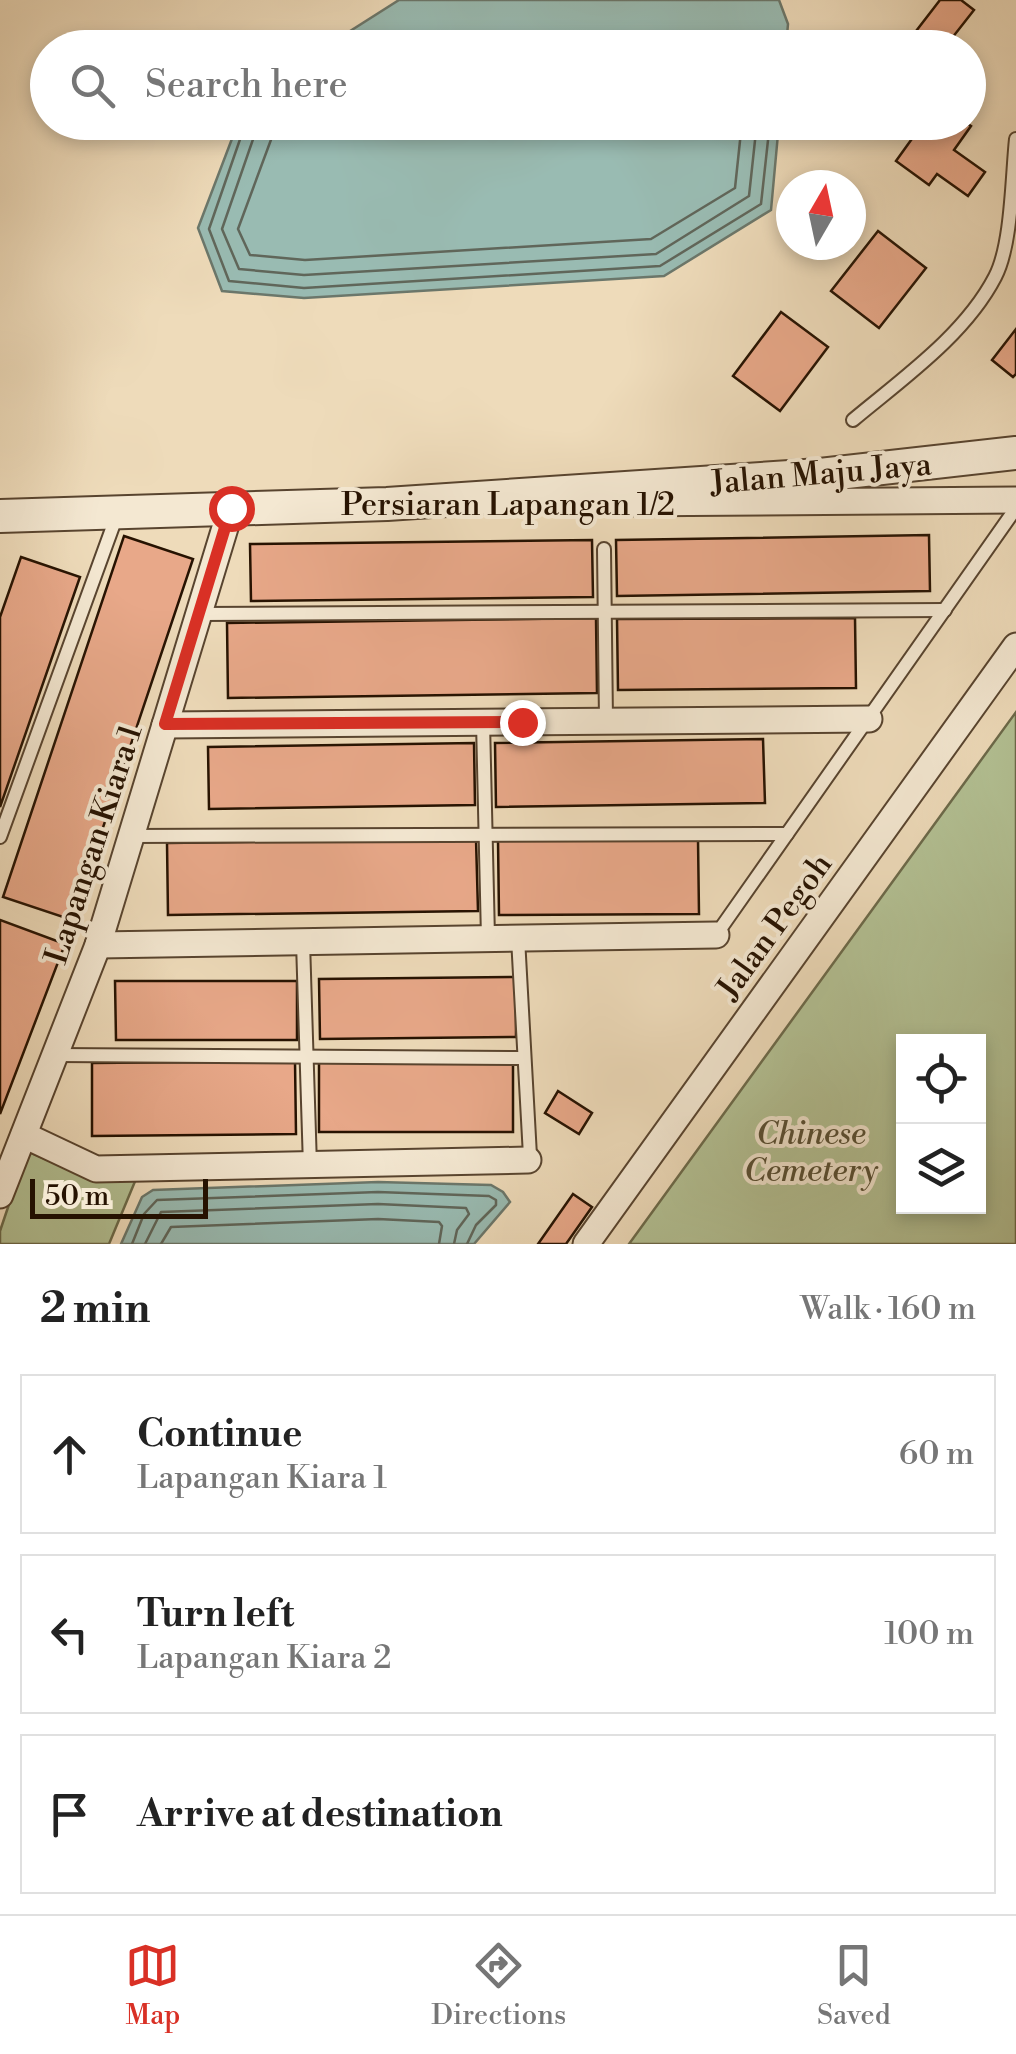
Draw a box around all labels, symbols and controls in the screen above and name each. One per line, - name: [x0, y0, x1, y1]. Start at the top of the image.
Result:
- search box: [30, 30, 986, 140]
- icon: search: [65, 58, 120, 113]
- text: Search here: [145, 62, 348, 109]
- north arrow: [776, 170, 866, 260]
- street label: Jalan Maju Jaya: [708, 444, 934, 504]
- street label: Persiaran Lapangan 1/2: [341, 485, 675, 525]
- route start: [209, 486, 255, 532]
- route end: [500, 700, 546, 746]
- street label: Lapangan Kiara 1: [36, 719, 152, 969]
- street label: Jalan Pegoh: [708, 846, 841, 1008]
- map controls: [896, 1034, 986, 1214]
- button: locate: [896, 1034, 986, 1124]
- park label: Chinese Cemetery: [744, 1114, 879, 1191]
- button: layers: [896, 1124, 986, 1214]
- scale bar: [30, 1174, 208, 1218]
- text: 50 m: [45, 1179, 109, 1214]
- text: 2 min: [40, 1283, 150, 1336]
- text: Walk · 160 m: [800, 1289, 976, 1329]
- text: Continue: [137, 1411, 302, 1458]
- icon: ahead: [42, 1427, 97, 1482]
- text: 60 m: [899, 1434, 974, 1474]
- text: Lapangan Kiara 1: [137, 1458, 387, 1498]
- text: Turn left: [137, 1591, 294, 1638]
- icon: left: [42, 1607, 97, 1662]
- text: 100 m: [884, 1614, 974, 1654]
- text: Lapangan Kiara 2: [137, 1638, 391, 1678]
- icon: arrive: [42, 1787, 97, 1842]
- text: Arrive at destination: [137, 1791, 503, 1838]
- tab: Map: [125, 1938, 180, 2033]
- tab: Directions: [431, 1938, 566, 2033]
- tab: Saved: [817, 1938, 891, 2033]

